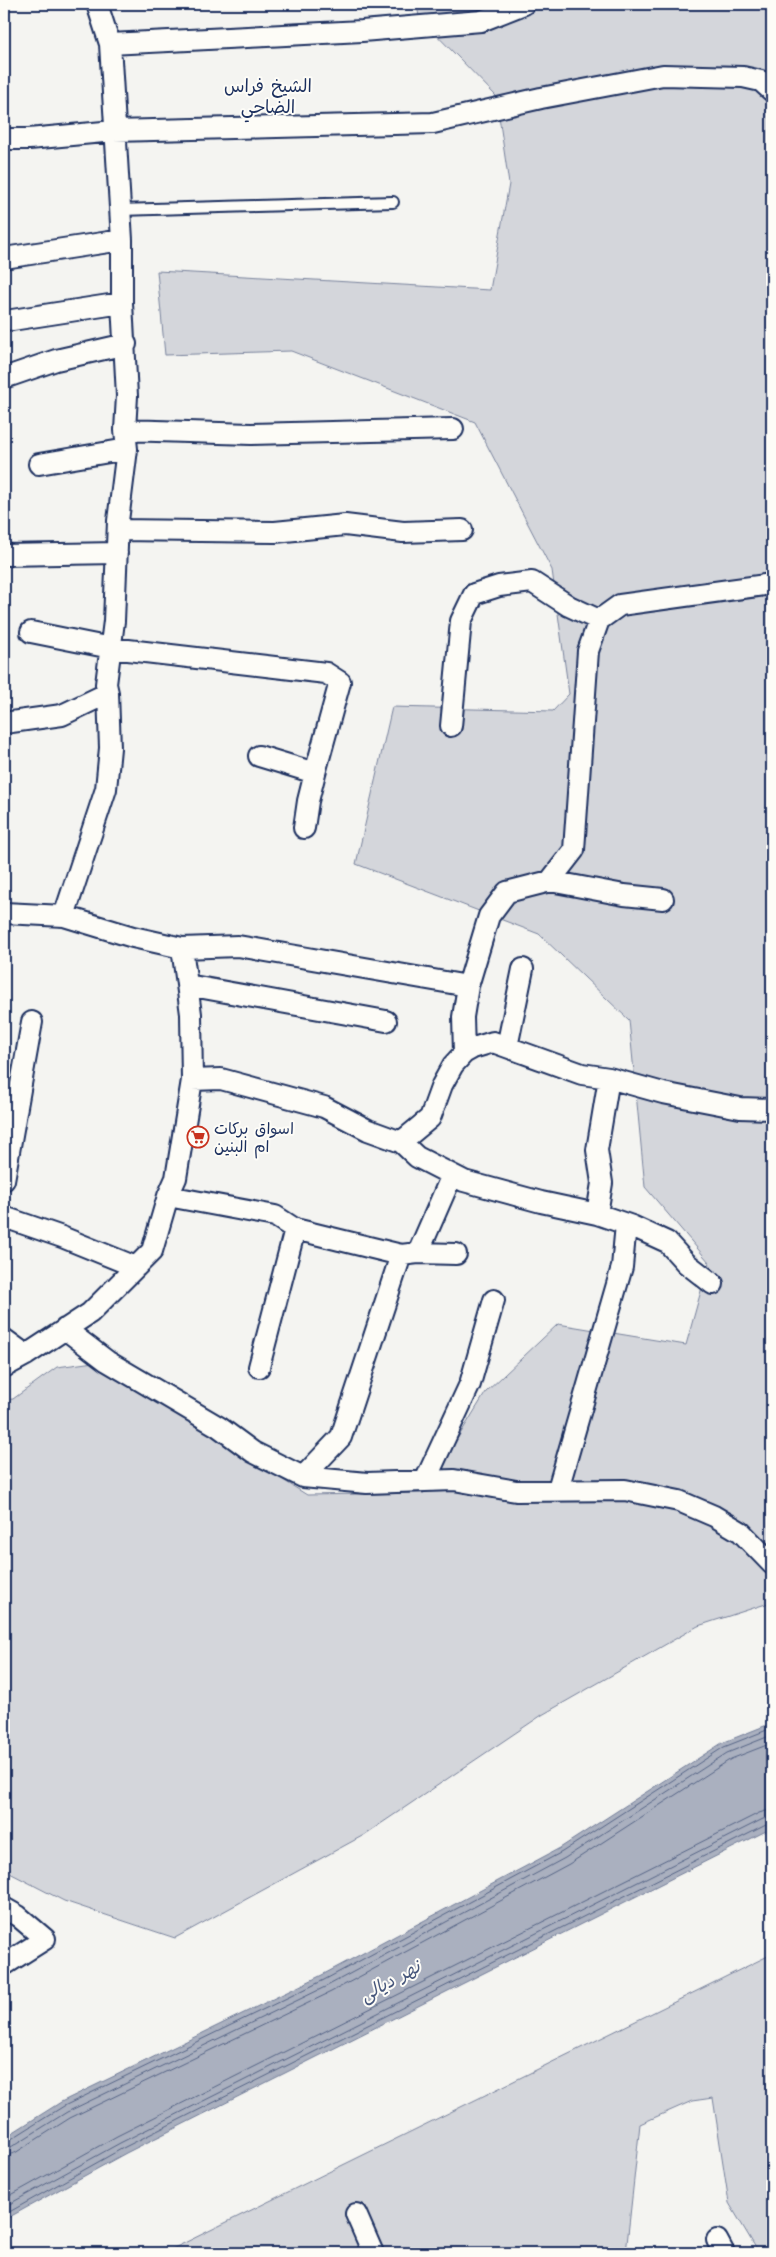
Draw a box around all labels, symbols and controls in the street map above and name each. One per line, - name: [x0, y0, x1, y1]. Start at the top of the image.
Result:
- district label: الشيخ فراس الضاحي: [224, 74, 312, 123]
- place label: اسواق بركات ام البنين: [214, 1118, 294, 1159]
- supermarket icon: اسواق بركات ام البنين: [186, 1125, 210, 1149]
- water label: نهر ديالى: [355, 1953, 427, 2008]

